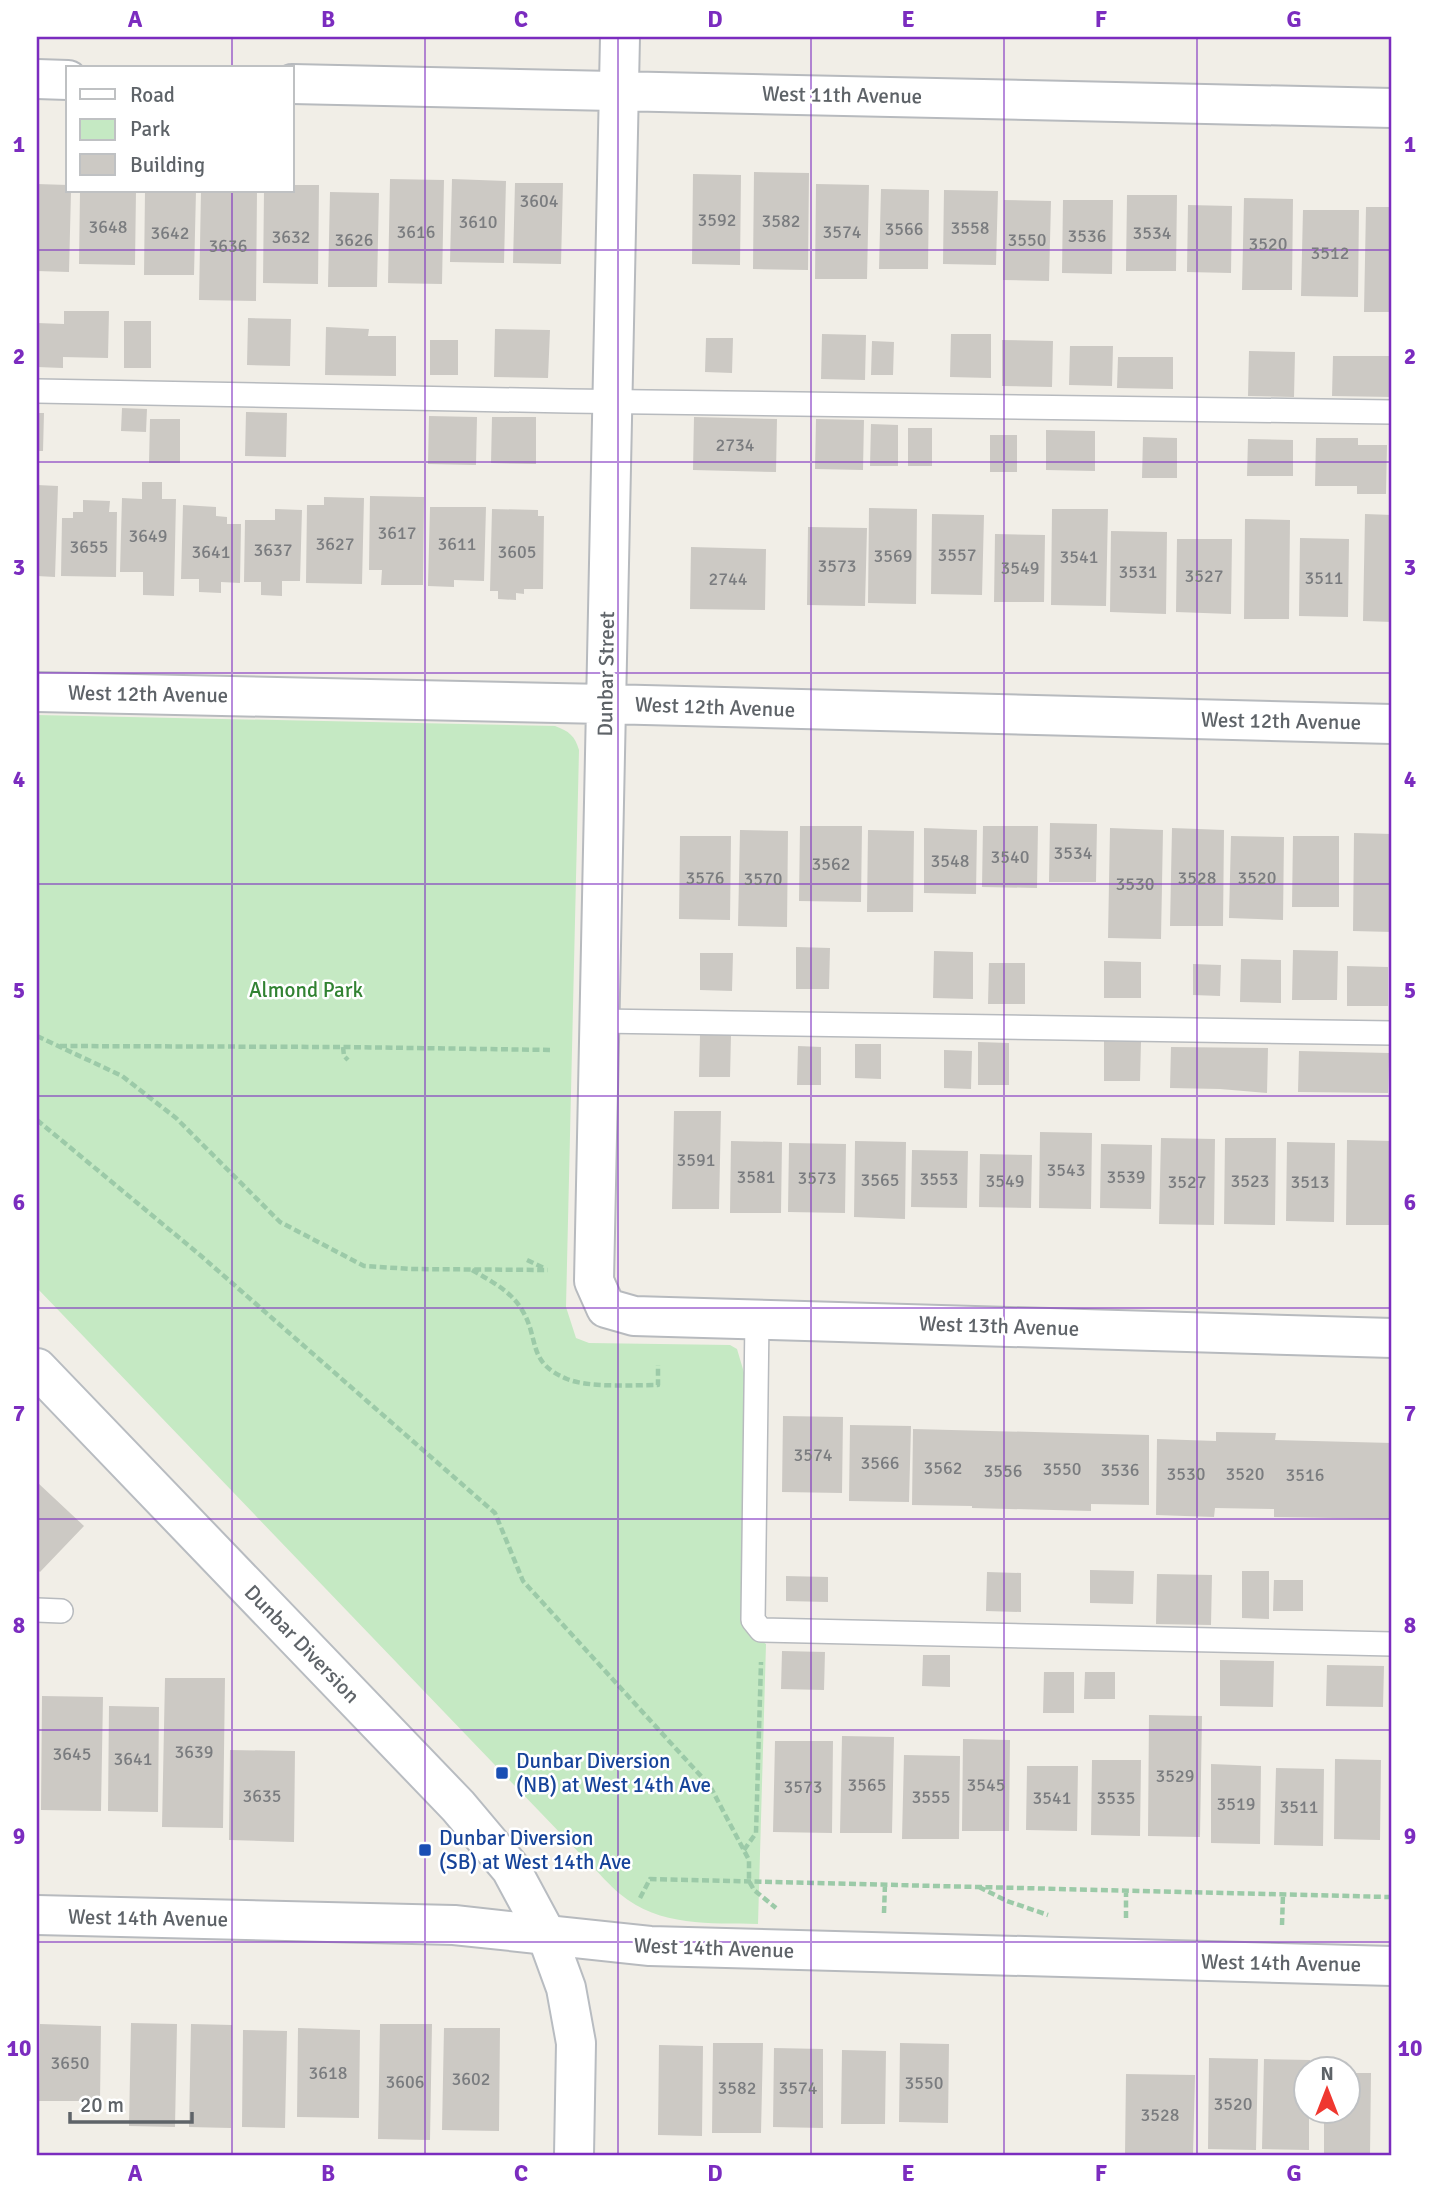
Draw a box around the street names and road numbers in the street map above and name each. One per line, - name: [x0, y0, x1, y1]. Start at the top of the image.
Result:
- street label: West 11th Avenue: [762, 81, 922, 109]
- street label: Dunbar Street: [592, 611, 620, 737]
- street label: West 12th Avenue: [68, 680, 228, 708]
- street label: West 12th Avenue: [634, 691, 796, 723]
- street label: West 12th Avenue: [1201, 707, 1361, 735]
- street label: West 13th Avenue: [918, 1310, 1080, 1342]
- street label: Dunbar Diversion: [239, 1579, 365, 1709]
- street label: West 14th Avenue: [68, 1904, 228, 1932]
- street label: West 14th Avenue: [633, 1932, 795, 1964]
- street label: West 14th Avenue: [1201, 1949, 1361, 1977]

